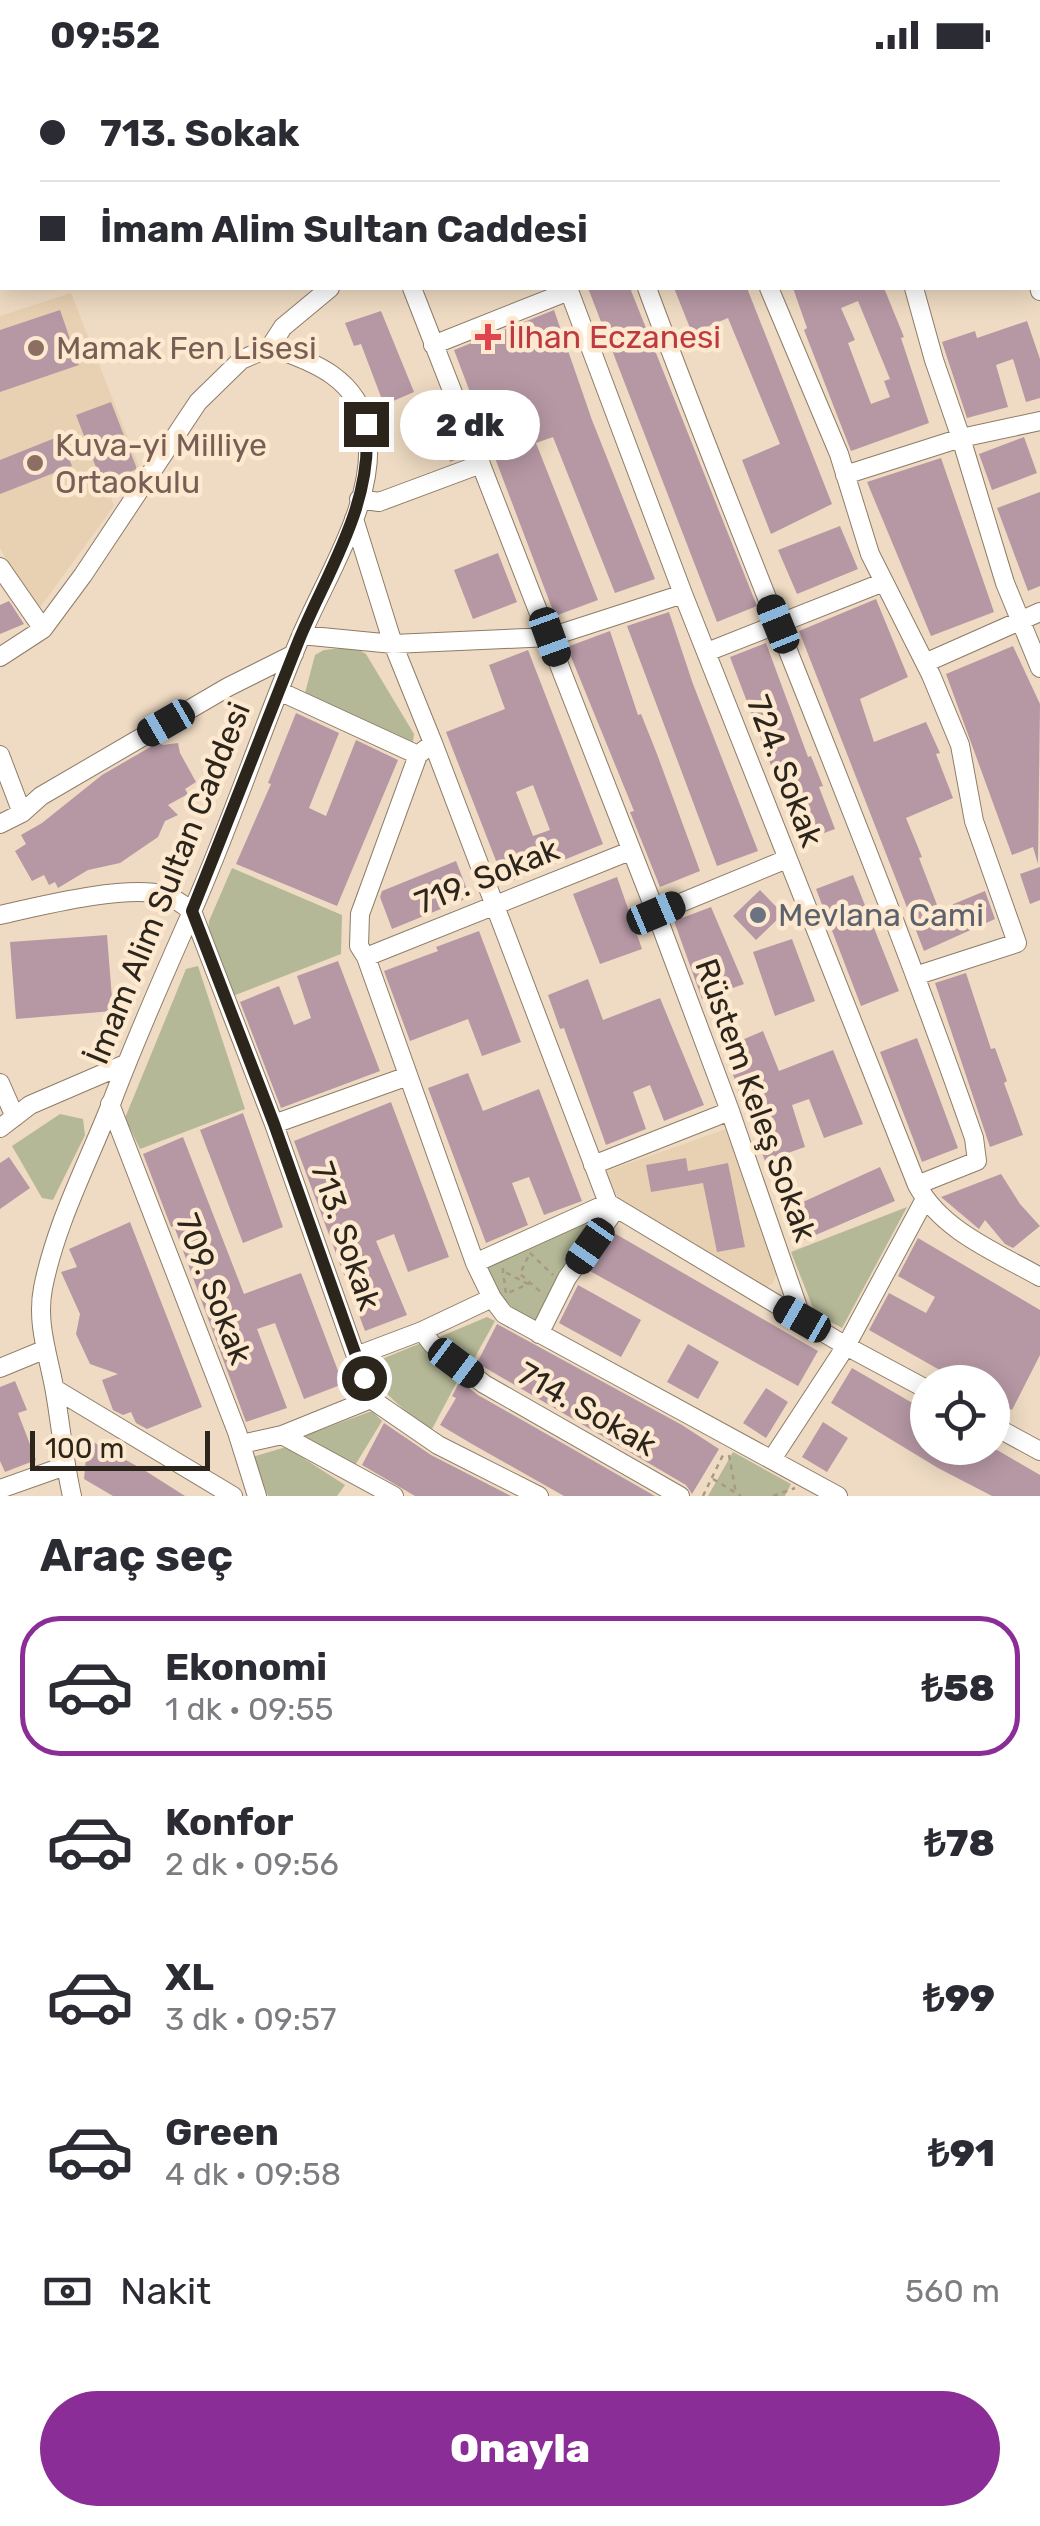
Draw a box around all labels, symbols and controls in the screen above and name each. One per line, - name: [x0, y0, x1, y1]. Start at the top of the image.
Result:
- text: 09:52: [50, 12, 161, 58]
- text: 713. Sokak: [100, 110, 299, 156]
- text: İmam Alim Sultan Caddesi: [100, 206, 588, 252]
- place label: İlhan Eczanesi: [508, 318, 721, 356]
- marker: İlhan Eczanesi: [477, 326, 499, 348]
- place label: Mamak Fen Lisesi: [56, 329, 317, 367]
- marker: Mamak Fen Lisesi: [25, 337, 47, 359]
- callout: 2 dk: [401, 389, 541, 459]
- route end: [344, 402, 389, 447]
- text: 2 dk: [436, 406, 504, 444]
- place label: Kuva-yi Milliye Ortaokulu: [55, 426, 267, 501]
- marker: Kuva-yi Milliye Ortaokulu: [24, 452, 46, 474]
- car: [753, 591, 803, 657]
- car: [526, 604, 574, 670]
- street label: 724. Sokak: [739, 690, 831, 852]
- car: [133, 695, 199, 751]
- street label: İmam Alim Sultan Caddesi: [78, 697, 258, 1069]
- street label: 719. Sokak: [410, 830, 565, 922]
- car: [623, 887, 689, 939]
- place label: Mevlana Cami: [778, 896, 984, 934]
- marker: Mevlana Cami: [747, 904, 769, 926]
- street label: Rüstem Keleş Sokak: [687, 954, 825, 1247]
- street label: 713. Sokak: [303, 1157, 389, 1315]
- street label: 709. Sokak: [168, 1208, 260, 1370]
- car: [561, 1213, 619, 1279]
- car: [769, 1291, 835, 1347]
- car: [423, 1333, 489, 1393]
- street label: 714. Sokak: [511, 1354, 664, 1464]
- route start: [342, 1356, 387, 1401]
- map controls: [910, 1365, 1010, 1465]
- button: locate: [910, 1365, 1010, 1465]
- scale bar: [30, 1426, 210, 1470]
- text: 100 m: [45, 1432, 124, 1465]
- text: Araç seç: [40, 1529, 233, 1582]
- icon: car: [45, 1641, 135, 1731]
- text: Ekonomi: [165, 1644, 327, 1690]
- text: ₺58: [922, 1665, 995, 1711]
- text: 1 dk · 09:55: [165, 1690, 334, 1728]
- icon: car: [45, 1796, 135, 1886]
- text: Konfor: [165, 1799, 294, 1845]
- text: ₺78: [924, 1820, 995, 1866]
- text: 2 dk · 09:56: [165, 1845, 339, 1883]
- icon: car: [45, 1951, 135, 2041]
- text: XL: [165, 1954, 214, 2000]
- text: ₺99: [923, 1975, 995, 2021]
- text: 3 dk · 09:57: [165, 2000, 336, 2038]
- icon: car: [45, 2106, 135, 2196]
- text: Green: [165, 2109, 279, 2155]
- text: ₺91: [928, 2130, 995, 2176]
- text: 4 dk · 09:58: [165, 2155, 341, 2193]
- icon: cash: [40, 2264, 95, 2319]
- text: Nakit: [120, 2268, 211, 2314]
- text: 560 m: [905, 2272, 1000, 2310]
- button: Onayla: [40, 2391, 1000, 2506]

